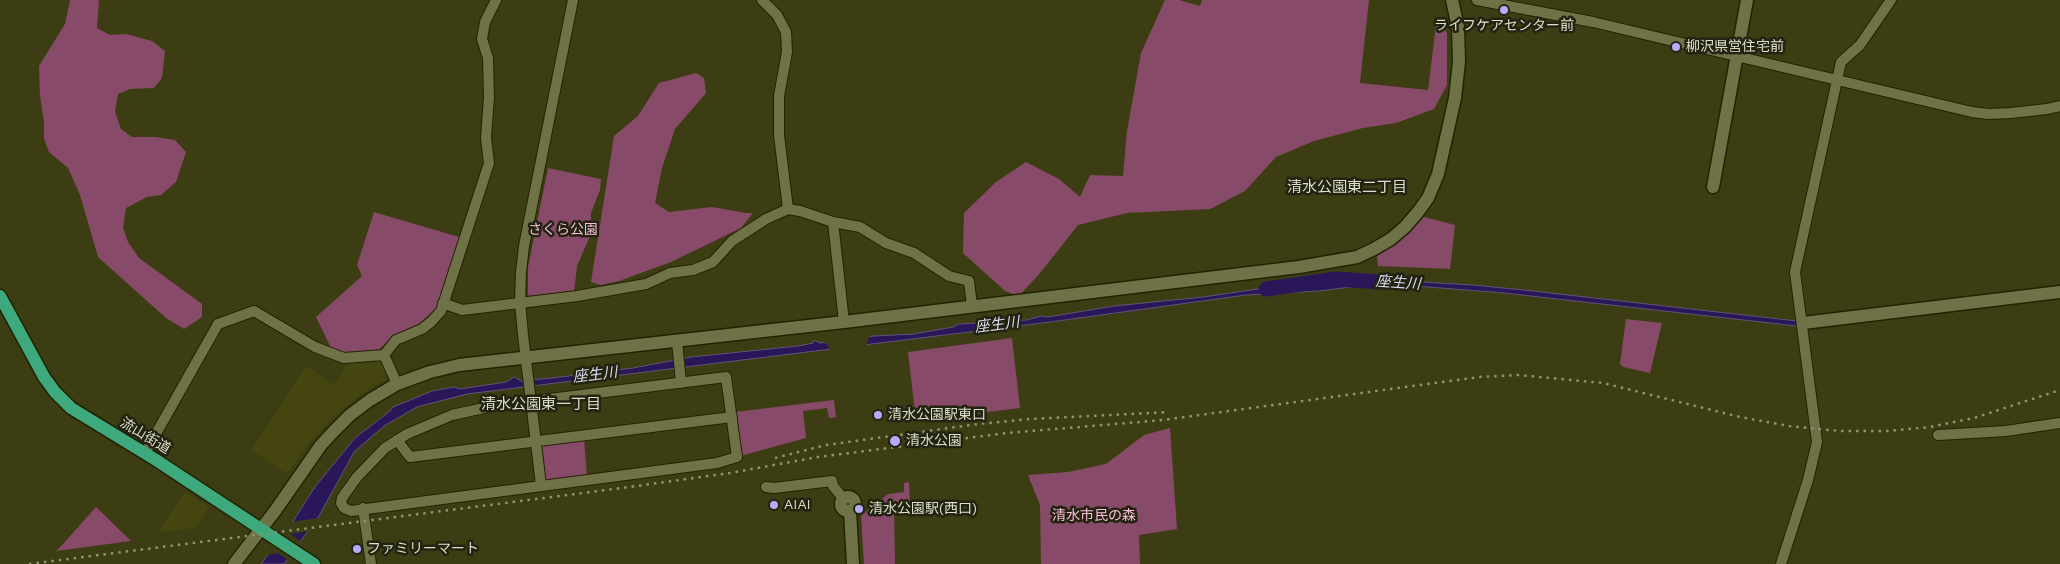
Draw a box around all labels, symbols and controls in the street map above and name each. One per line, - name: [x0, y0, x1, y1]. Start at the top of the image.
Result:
- marker: ライフケアセンター前: [1498, 4, 1510, 16]
- place label: ライフケアセンター前: [1434, 18, 1574, 34]
- place label: 柳沢県営住宅前: [1686, 39, 1784, 55]
- marker: 柳沢県営住宅前: [1670, 41, 1682, 53]
- district label: 清水公園東二丁目: [1287, 179, 1407, 197]
- park label: さくら公園: [528, 222, 598, 238]
- water label: 座生川: [1375, 272, 1421, 294]
- water label: 座生川: [974, 313, 1020, 337]
- water label: 座生川: [572, 363, 618, 387]
- district label: 清水公園東一丁目: [481, 396, 601, 414]
- place label: 清水公園駅東口: [888, 407, 986, 423]
- marker: 清水公園駅東口: [872, 409, 884, 421]
- street label: 流山街道: [117, 414, 173, 458]
- place label: 清水公園: [906, 433, 962, 449]
- marker: 清水公園: [888, 434, 902, 448]
- place label: AIAI: [784, 497, 811, 513]
- marker: AIAI: [768, 499, 780, 511]
- place label: 清水公園駅(西口): [869, 501, 977, 517]
- marker: 清水公園駅(西口): [853, 503, 865, 515]
- park label: 清水市民の森: [1052, 508, 1136, 524]
- place label: ファミリーマート: [367, 541, 479, 557]
- marker: ファミリーマート: [351, 543, 363, 555]

